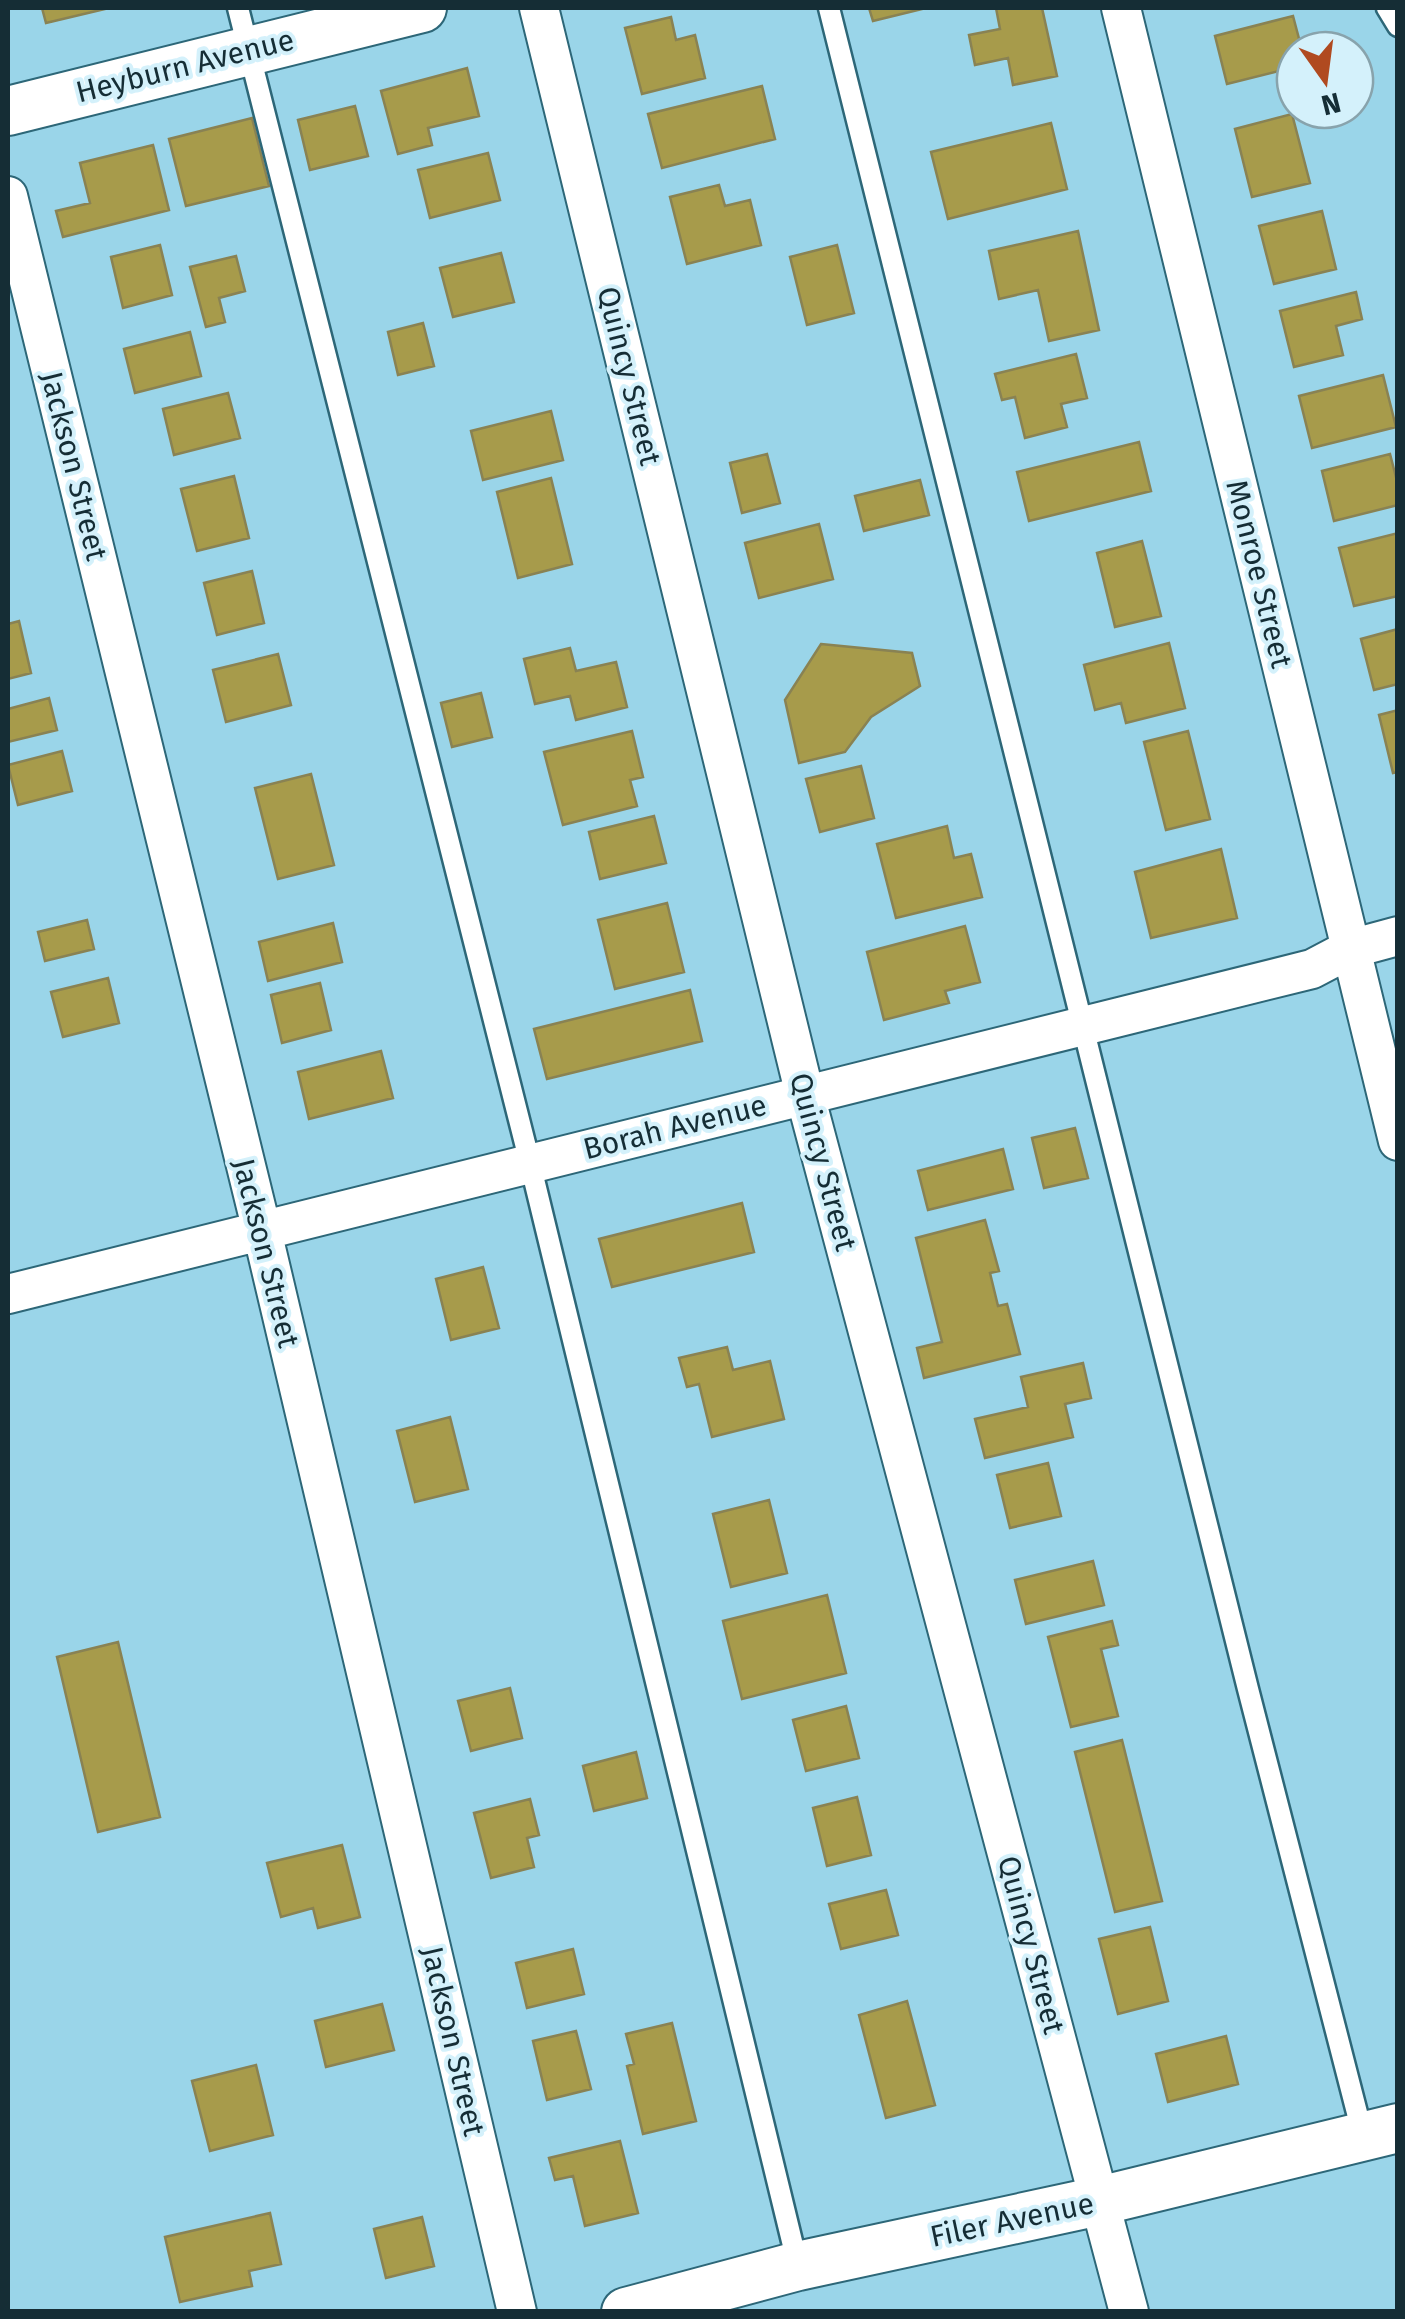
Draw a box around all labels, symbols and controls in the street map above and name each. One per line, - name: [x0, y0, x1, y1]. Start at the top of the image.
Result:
- street label: Heyburn Avenue: [72, 22, 298, 110]
- north arrow: [1275, 30, 1375, 130]
- text: N: [1318, 86, 1344, 122]
- street label: Quincy Street: [589, 283, 669, 469]
- street label: Jackson Street: [33, 368, 115, 564]
- street label: Monroe Street: [1218, 476, 1300, 672]
- street label: Quincy Street: [782, 1069, 864, 1255]
- street label: Borah Avenue: [580, 1087, 770, 1167]
- street label: Jackson Street: [225, 1155, 307, 1351]
- street label: Quincy Street: [990, 1852, 1072, 2038]
- street label: Jackson Street: [414, 1943, 492, 2139]
- street label: Filer Avenue: [927, 2185, 1097, 2255]

